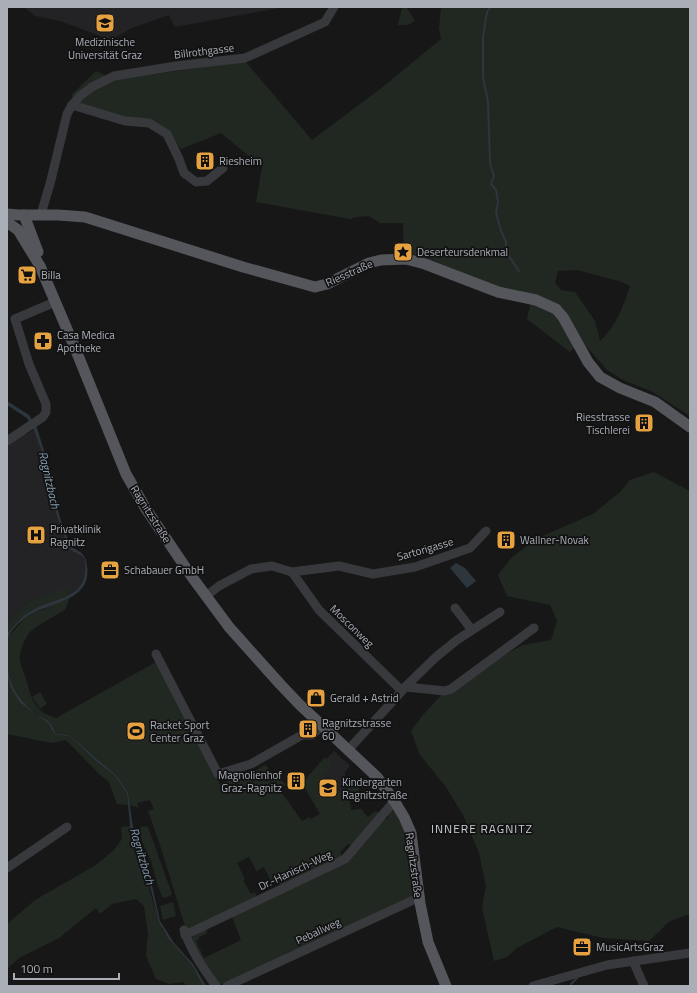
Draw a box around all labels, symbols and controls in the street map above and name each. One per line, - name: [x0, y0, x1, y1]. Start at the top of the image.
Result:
- school or university icon: Medizinische Universität Graz: [94, 12, 116, 34]
- place label: Medizinische Universität Graz: [68, 34, 142, 63]
- street label: Billrothgasse: [173, 39, 235, 63]
- building icon: Riesheim: [194, 150, 216, 172]
- place label: Riesheim: [219, 153, 262, 169]
- place icon: Deserteursdenkmal: [392, 241, 414, 263]
- place label: Deserteursdenkmal: [417, 244, 508, 260]
- street label: Riesstraße: [323, 255, 376, 290]
- supermarket icon: Billa: [16, 264, 38, 286]
- place label: Billa: [41, 267, 61, 283]
- place label: Casa Medica Apotheke: [57, 327, 115, 356]
- pharmacy icon: Casa Medica Apotheke: [32, 330, 54, 352]
- place label: Riesstrasse Tischlerei: [576, 409, 630, 438]
- building icon: Riesstrasse Tischlerei: [633, 412, 655, 434]
- water label: Ragnitzbach: [34, 449, 66, 511]
- street label: Ragnitzstraße: [127, 482, 175, 546]
- place label: Privatklinik Ragnitz: [50, 521, 102, 550]
- hospital icon: Privatklinik Ragnitz: [25, 524, 47, 546]
- building icon: Wallner-Novak: [495, 529, 517, 551]
- place label: Wallner-Novak: [520, 532, 590, 548]
- street label: Sartorigasse: [395, 533, 456, 565]
- office icon: Schabauer GmbH: [99, 559, 121, 581]
- place label: Schabauer GmbH: [124, 562, 204, 578]
- street label: Mosconweg: [326, 601, 378, 651]
- shop icon: Gerald + Astrid: [305, 687, 327, 709]
- place label: Gerald + Astrid: [330, 690, 399, 706]
- place label: Ragnitzstrasse 60: [322, 715, 392, 744]
- place label: Racket Sport Center Graz: [150, 717, 209, 746]
- building icon: Ragnitzstrasse 60: [297, 718, 319, 740]
- sports icon: Racket Sport Center Graz: [125, 720, 147, 742]
- place label: Magnolienhof Graz-Ragnitz: [218, 767, 282, 796]
- building icon: Magnolienhof Graz-Ragnitz: [285, 770, 307, 792]
- place label: Kindergarten Ragnitzstraße: [342, 774, 408, 803]
- school or university icon: Kindergarten Ragnitzstraße: [317, 777, 339, 799]
- district label: INNERE RAGNITZ: [431, 819, 533, 838]
- water label: Ragnitzbach: [125, 825, 160, 888]
- street label: Ragnitzstraße: [402, 832, 427, 899]
- street label: Dr.-Hanisch-Weg: [256, 846, 335, 894]
- street label: Peballweg: [293, 913, 343, 948]
- office icon: MusicArtsGraz: [571, 936, 593, 958]
- place label: MusicArtsGraz: [596, 939, 664, 955]
- scale bar: [14, 955, 119, 981]
- text: 100 m: [20, 959, 53, 978]

